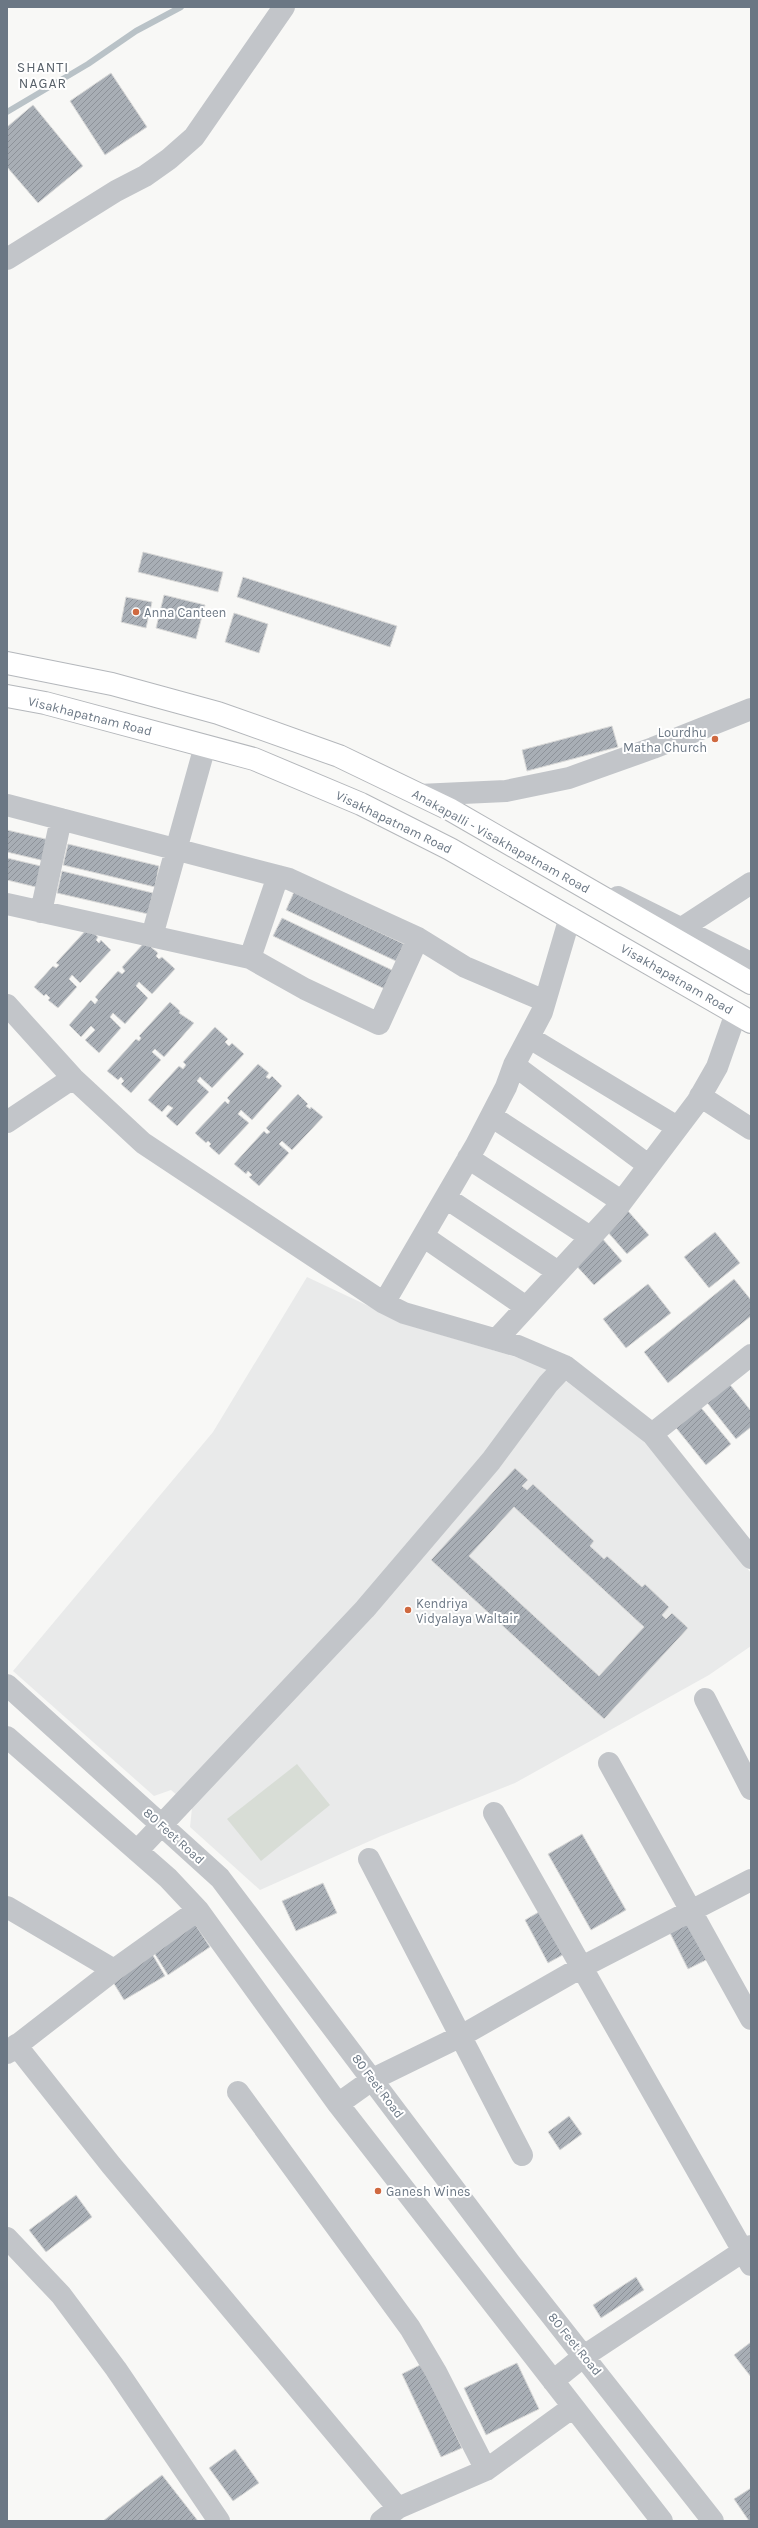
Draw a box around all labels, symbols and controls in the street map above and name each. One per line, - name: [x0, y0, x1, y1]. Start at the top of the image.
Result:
- district label: SHANTI NAGAR: [17, 59, 69, 92]
- place label: Anna Canteen: [144, 605, 226, 620]
- marker: Anna Canteen: [131, 607, 141, 617]
- street label: Visakhapatnam Road: [26, 693, 154, 739]
- place label: Lourdhu Matha Church: [623, 725, 707, 755]
- marker: Lourdhu Matha Church: [710, 734, 720, 744]
- street label: Anakapalli - Visakhapatnam Road: [410, 786, 592, 896]
- street label: Visakhapatnam Road: [333, 787, 455, 857]
- street label: Visakhapatnam Road: [618, 941, 736, 1017]
- place label: Kendriya Vidyalaya Waltair: [416, 1596, 518, 1626]
- marker: Kendriya Vidyalaya Waltair: [403, 1605, 413, 1615]
- street label: 80 Feet Road: [141, 1805, 207, 1867]
- street label: 80 Feet Road: [349, 2051, 407, 2121]
- place label: Ganesh Wines: [386, 2184, 471, 2199]
- marker: Ganesh Wines: [373, 2186, 383, 2196]
- street label: 80 Feet Road: [545, 2310, 605, 2378]

